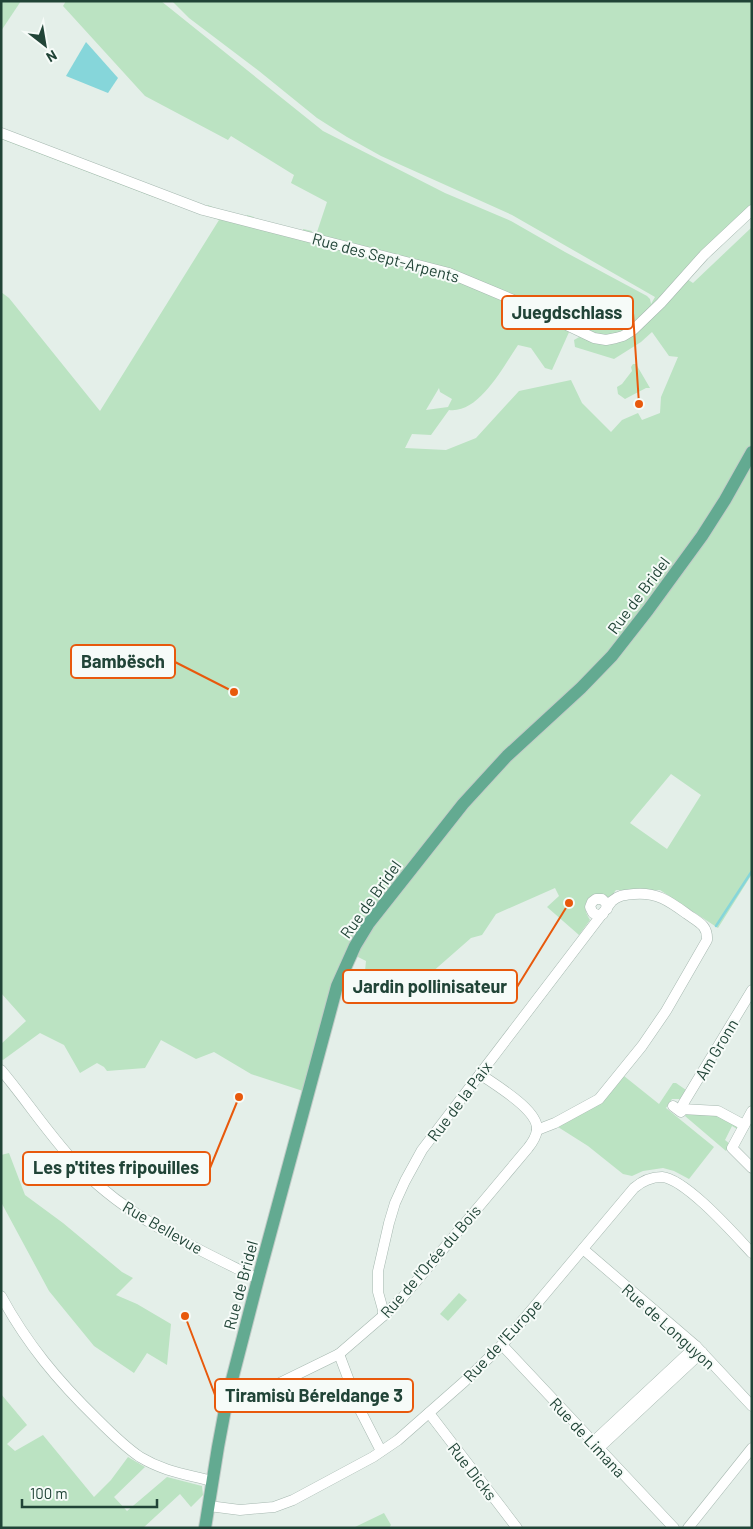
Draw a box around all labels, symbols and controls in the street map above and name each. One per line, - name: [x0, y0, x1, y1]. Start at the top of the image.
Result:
- north arrow: [20, 20, 70, 70]
- text: N: [44, 47, 60, 66]
- street label: Rue des Sept-Arpents: [310, 228, 462, 286]
- callout: Juegdschlass: [502, 296, 633, 329]
- text: Juegdschlass: [512, 301, 622, 323]
- street label: Rue de Bridel: [603, 553, 673, 637]
- callout: Bambësch: [71, 645, 175, 678]
- text: Bambësch: [81, 650, 165, 672]
- street label: Rue de Bridel: [335, 856, 405, 942]
- callout: Jardin pollinisateur: [343, 970, 517, 1003]
- text: Jardin pollinisateur: [353, 975, 507, 997]
- street label: Am Gronn: [690, 1015, 742, 1083]
- street label: Rue de la Paix: [423, 1057, 495, 1145]
- callout: Les p'tites fripouilles: [23, 1152, 210, 1185]
- text: Les p'tites fripouilles: [33, 1156, 199, 1178]
- street label: Rue Bellevue: [120, 1197, 206, 1257]
- street label: Rue de l'Orée du Bois: [376, 1201, 484, 1321]
- street label: Rue de Bridel: [219, 1238, 261, 1332]
- street label: Rue de Longuyon: [619, 1279, 719, 1373]
- street label: Rue de l'Europe: [459, 1295, 545, 1385]
- callout: Tiramisù Béreldange 3: [215, 1379, 413, 1412]
- text: Tiramisù Béreldange 3: [225, 1384, 403, 1406]
- street label: Rue de Limana: [546, 1393, 630, 1481]
- street label: Rue Dicks: [445, 1438, 501, 1504]
- scale bar: [22, 1476, 158, 1508]
- text: 100 m: [30, 1484, 68, 1502]

